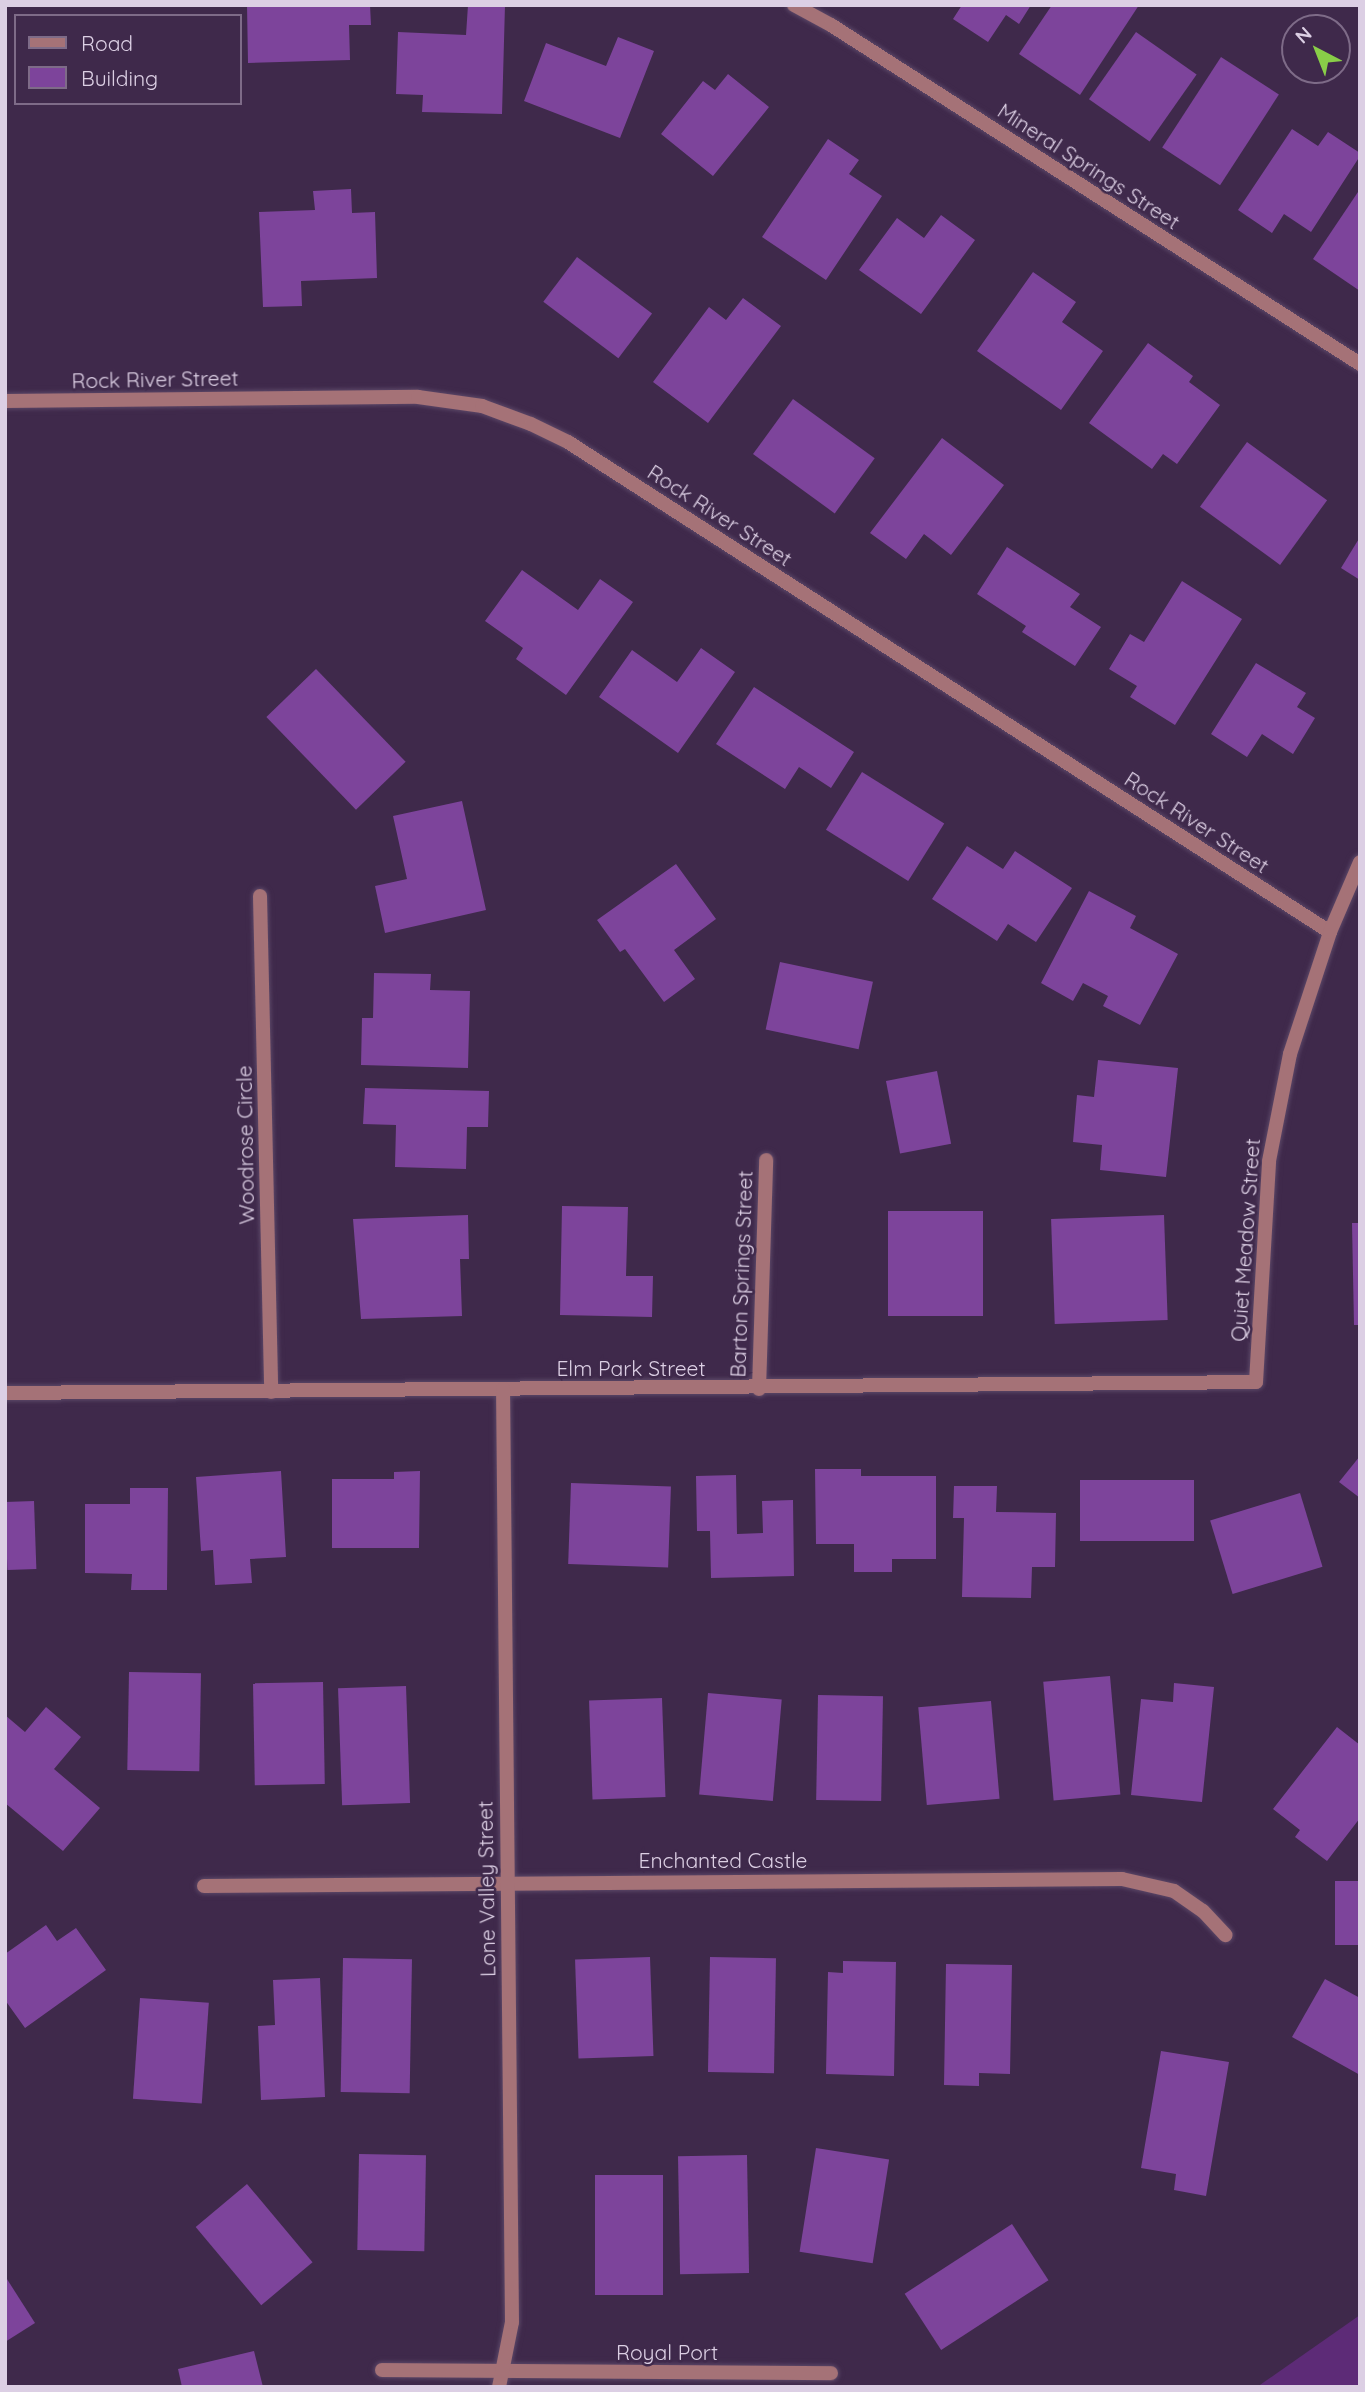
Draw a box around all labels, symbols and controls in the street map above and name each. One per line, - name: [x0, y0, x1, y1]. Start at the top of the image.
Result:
- legend: [14, 14, 242, 105]
- north arrow: [1281, 14, 1351, 84]
- text: N: [1290, 21, 1317, 48]
- text: Road: [81, 30, 133, 56]
- text: Building: [81, 65, 158, 91]
- street label: Mineral Springs Street: [993, 98, 1185, 234]
- street label: Rock River Street: [71, 365, 239, 393]
- street label: Rock River Street: [643, 459, 797, 571]
- street label: Rock River Street: [1120, 766, 1274, 878]
- street label: Woodrose Circle: [231, 1065, 259, 1225]
- street label: Quiet Meadow Street: [1225, 1137, 1265, 1343]
- street label: Barton Springs Street: [725, 1170, 757, 1378]
- street label: Elm Park Street: [556, 1355, 706, 1381]
- street label: Lone Valley Street: [472, 1801, 500, 1977]
- street label: Enchanted Castle: [639, 1847, 807, 1873]
- street label: Royal Port: [616, 2339, 718, 2365]

